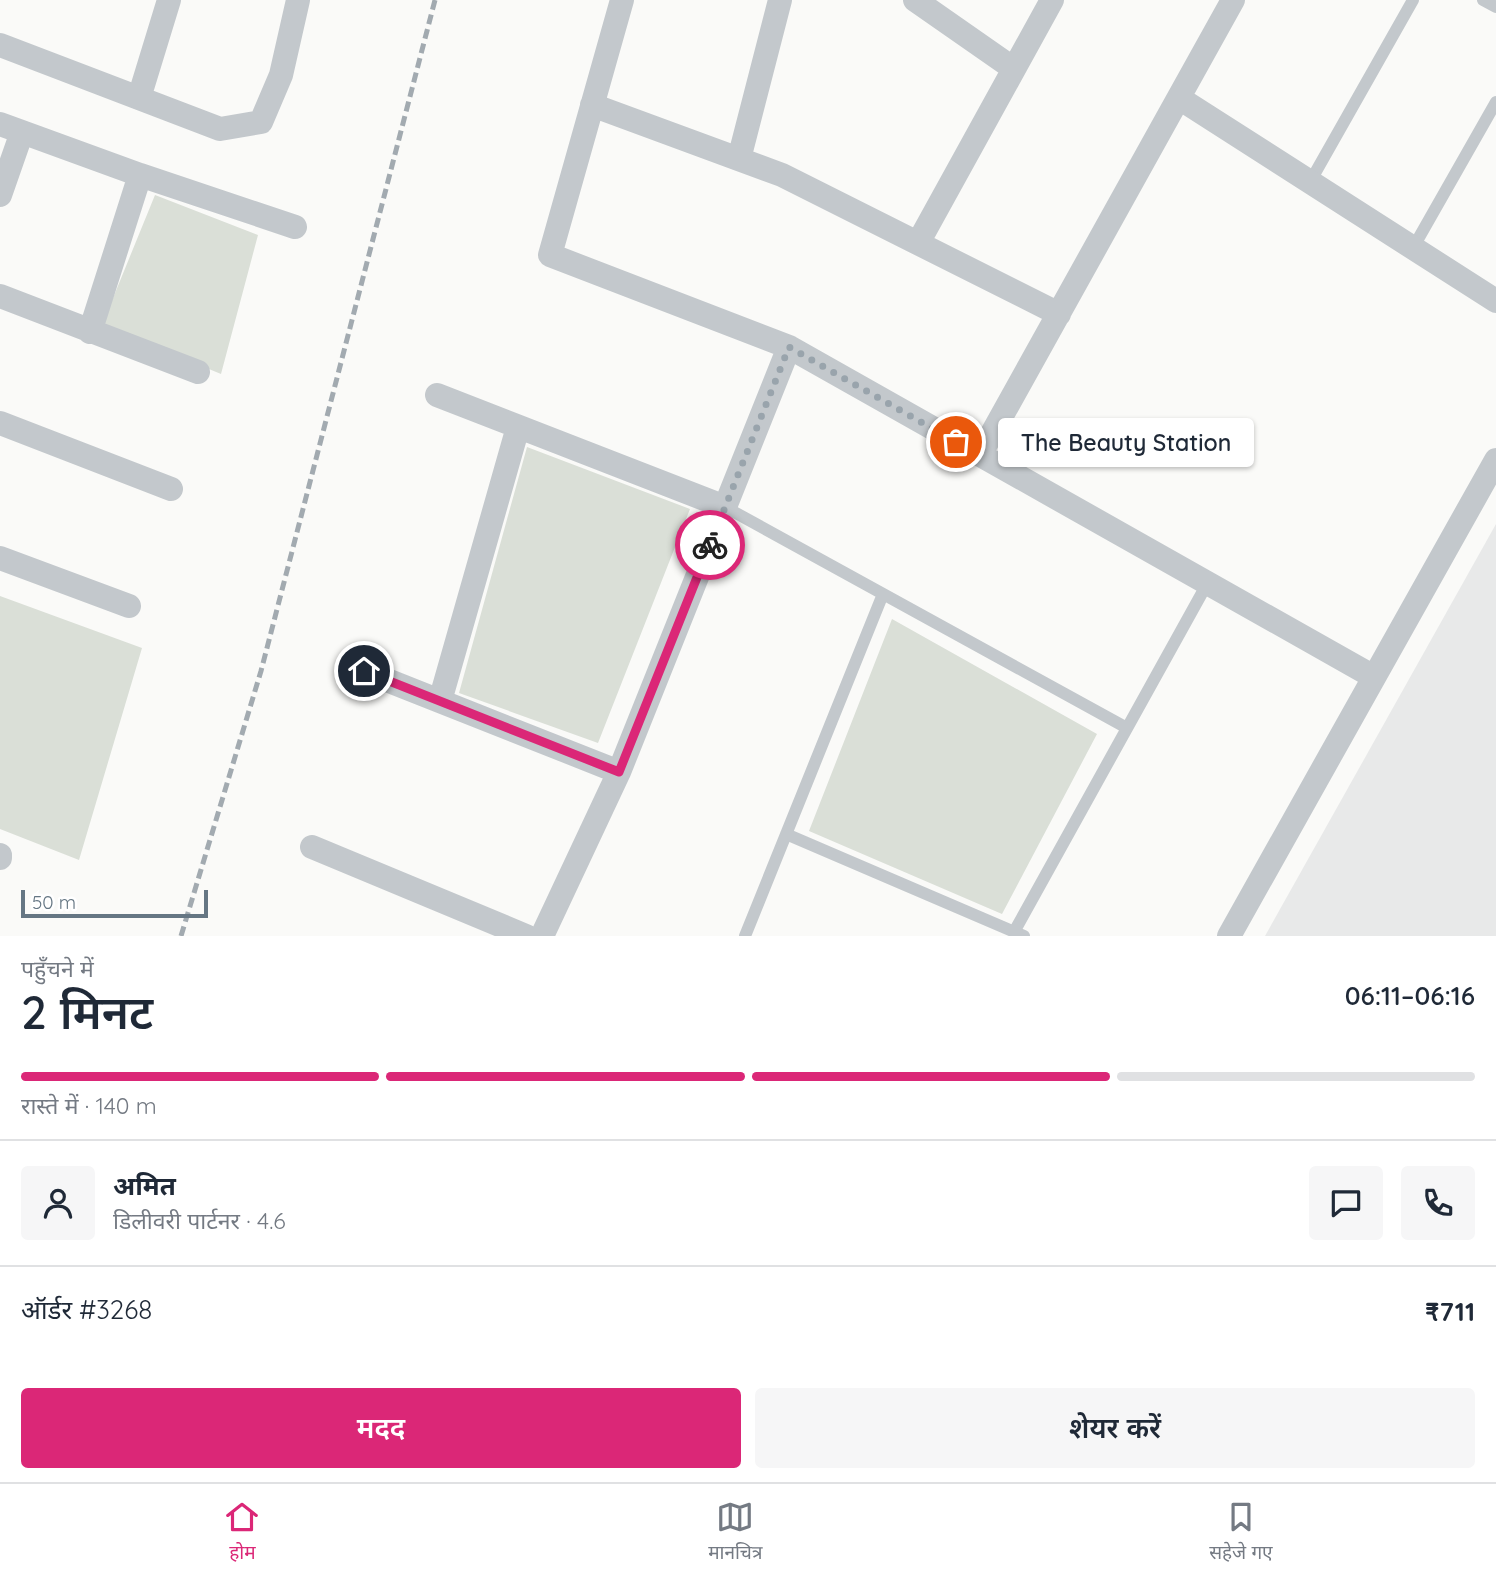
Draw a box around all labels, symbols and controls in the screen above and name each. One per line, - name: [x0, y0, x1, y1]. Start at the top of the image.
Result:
- pin: [926, 412, 986, 472]
- callout: The Beauty Station: [998, 418, 1254, 466]
- icon: bag: [937, 423, 975, 461]
- text: The Beauty Station: [1021, 428, 1231, 457]
- courier: [675, 510, 745, 580]
- icon: bike: [691, 526, 729, 564]
- pin: [334, 641, 394, 701]
- icon: home: [345, 652, 383, 690]
- scale bar: [21, 887, 208, 919]
- text: 50 m: [32, 890, 76, 914]
- text: पहुँचने में: [21, 954, 94, 983]
- text: 06:11–06:16: [1345, 979, 1475, 1012]
- text: 2 मिनट: [21, 983, 153, 1041]
- text: रास्ते में · 140 m: [21, 1091, 157, 1120]
- button: person: [21, 1166, 95, 1240]
- button: chat: [1309, 1166, 1383, 1240]
- button: phone: [1401, 1166, 1475, 1240]
- text: अमित: [113, 1169, 176, 1202]
- text: डिलीवरी पार्टनर · 4.6: [113, 1206, 286, 1235]
- text: ऑर्डर #3268: [21, 1293, 152, 1326]
- text: ₹711: [1425, 1295, 1475, 1328]
- button: मदद: [21, 1388, 741, 1468]
- button: शेयर करें: [755, 1388, 1475, 1468]
- tab: होम: [223, 1498, 261, 1567]
- tab: मानचित्र: [708, 1498, 762, 1567]
- tab: सहेजे गए: [1209, 1498, 1273, 1567]

